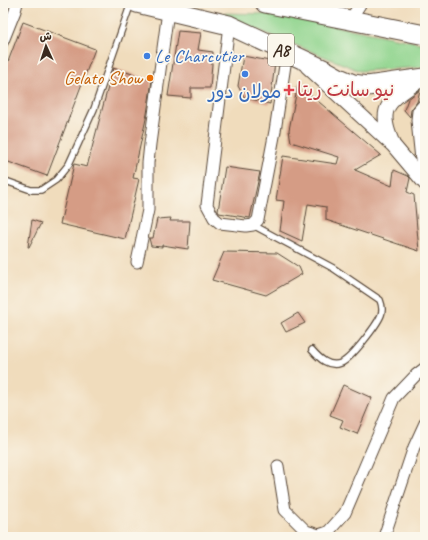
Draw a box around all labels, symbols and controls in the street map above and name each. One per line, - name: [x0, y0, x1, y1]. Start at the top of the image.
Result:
- north arrow: [26, 26, 66, 66]
- text: ش: [39, 29, 52, 43]
- road number: A8: [268, 34, 294, 66]
- place label: Le Charcutier: [155, 44, 245, 68]
- marker: Le Charcutier: [142, 51, 152, 61]
- place label: Gelato Show: [64, 66, 144, 90]
- marker: مولان دور: [240, 69, 250, 79]
- marker: Gelato Show: [145, 73, 155, 83]
- place label: نيو سانت ريتا: [297, 78, 394, 102]
- place label: مولان دور: [207, 80, 281, 104]
- marker: نيو سانت ريتا: [284, 85, 294, 95]

